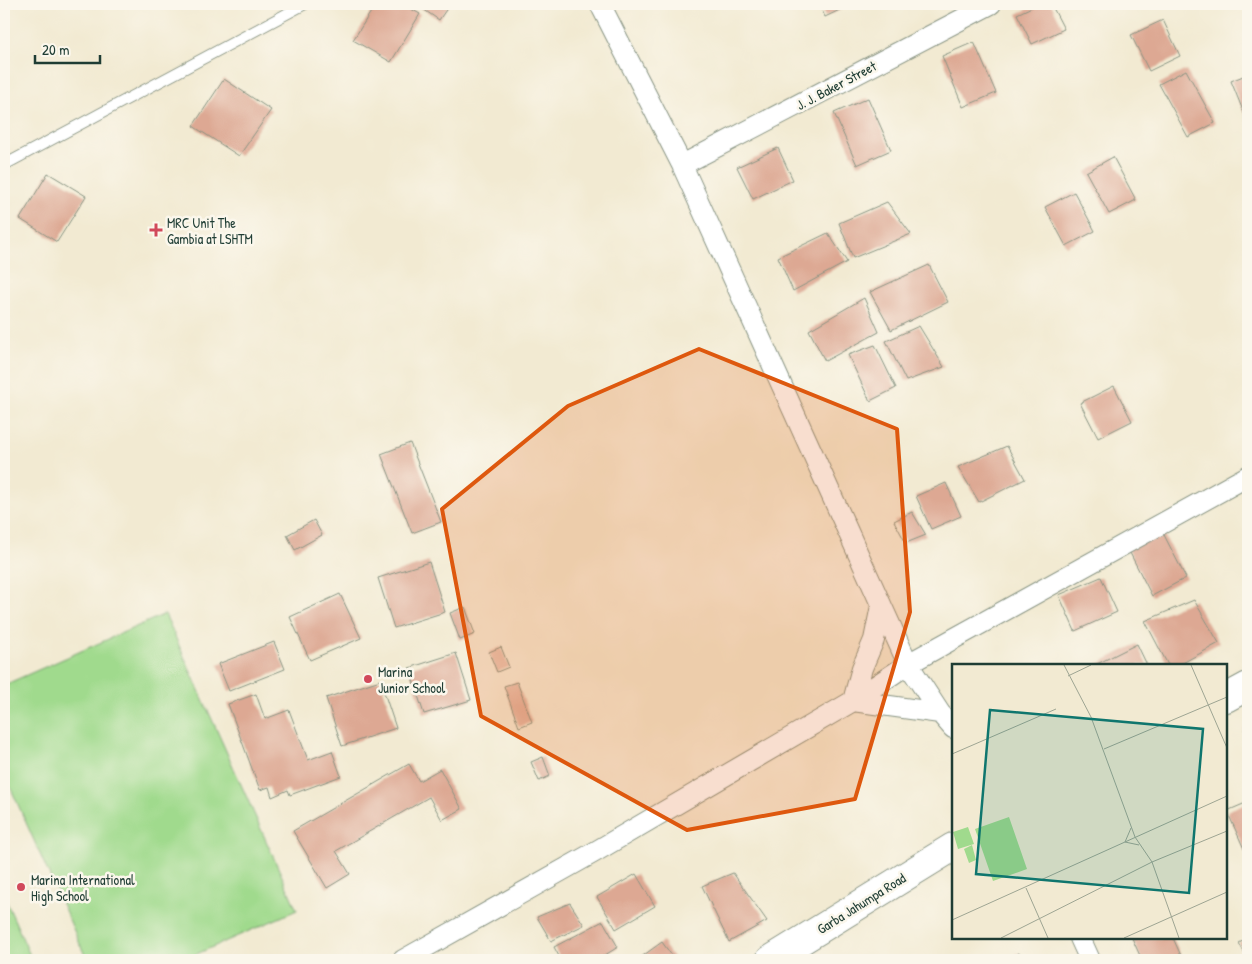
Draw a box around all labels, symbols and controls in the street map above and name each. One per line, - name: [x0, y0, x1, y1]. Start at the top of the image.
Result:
- scale bar: [35, 32, 100, 64]
- text: 20 m: [42, 39, 69, 60]
- street label: J. J. Baker Street: [793, 56, 879, 114]
- place label: MRC Unit The Gambia at LSHTM: [167, 213, 253, 248]
- marker: MRC Unit The Gambia at LSHTM: [149, 223, 163, 237]
- place label: Marina Junior School: [378, 662, 446, 697]
- inset map: [952, 664, 1227, 939]
- marker: Marina Junior School: [362, 673, 374, 685]
- street label: Garba Jahumpa Road: [813, 868, 910, 939]
- place label: Marina International High School: [31, 870, 135, 906]
- marker: Marina International High School: [15, 881, 27, 893]

